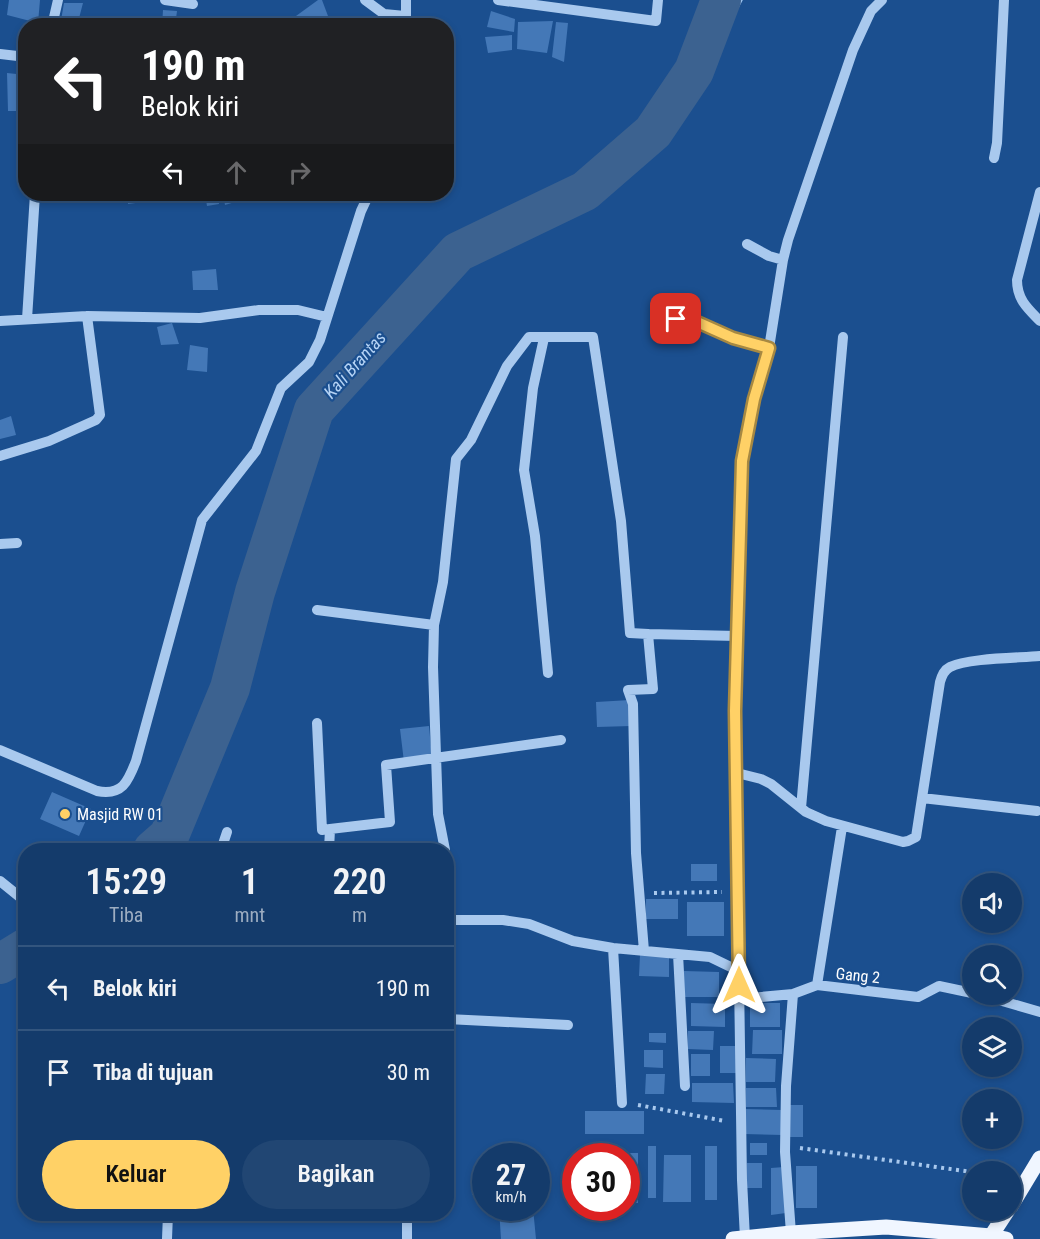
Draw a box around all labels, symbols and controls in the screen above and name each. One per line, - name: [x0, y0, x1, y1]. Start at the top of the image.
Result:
- text: 190 m: [141, 41, 246, 90]
- icon: left: [42, 42, 120, 120]
- text: Belok kiri: [141, 91, 239, 123]
- icon: left: [157, 156, 190, 189]
- icon: ahead: [220, 156, 253, 189]
- icon: right: [283, 156, 316, 189]
- pin: [650, 293, 701, 344]
- icon: arrive: [659, 302, 692, 335]
- water label: Kali Brantas: [319, 327, 390, 402]
- place label: Masjid RW 01: [77, 805, 163, 824]
- marker: Masjid RW 01: [58, 807, 72, 821]
- text: 15:29: [85, 861, 167, 903]
- text: 1: [241, 861, 259, 903]
- text: 220: [332, 861, 387, 903]
- map controls: [962, 873, 1022, 1221]
- button: sound: [962, 873, 1022, 933]
- text: Tiba: [109, 903, 143, 927]
- text: mnt: [234, 903, 265, 927]
- text: m: [352, 903, 367, 927]
- button: search: [962, 945, 1022, 1005]
- position arrow: [707, 953, 771, 1017]
- street label: Gang 2: [835, 964, 881, 987]
- icon: left: [42, 972, 75, 1005]
- text: Belok kiri: [93, 976, 177, 1001]
- text: 190 m: [376, 976, 430, 1001]
- button: layers: [962, 1017, 1022, 1077]
- icon: arrive: [42, 1056, 75, 1089]
- text: Tiba di tujuan: [93, 1060, 213, 1085]
- text: 30 m: [387, 1060, 430, 1085]
- button: +: [962, 1089, 1022, 1149]
- button: Keluar: [42, 1140, 230, 1209]
- button: Bagikan: [242, 1140, 430, 1209]
- speed limit sign: 30: [562, 1143, 640, 1221]
- text: 27: [496, 1157, 526, 1192]
- button: −: [962, 1161, 1022, 1221]
- text: km/h: [496, 1188, 526, 1206]

